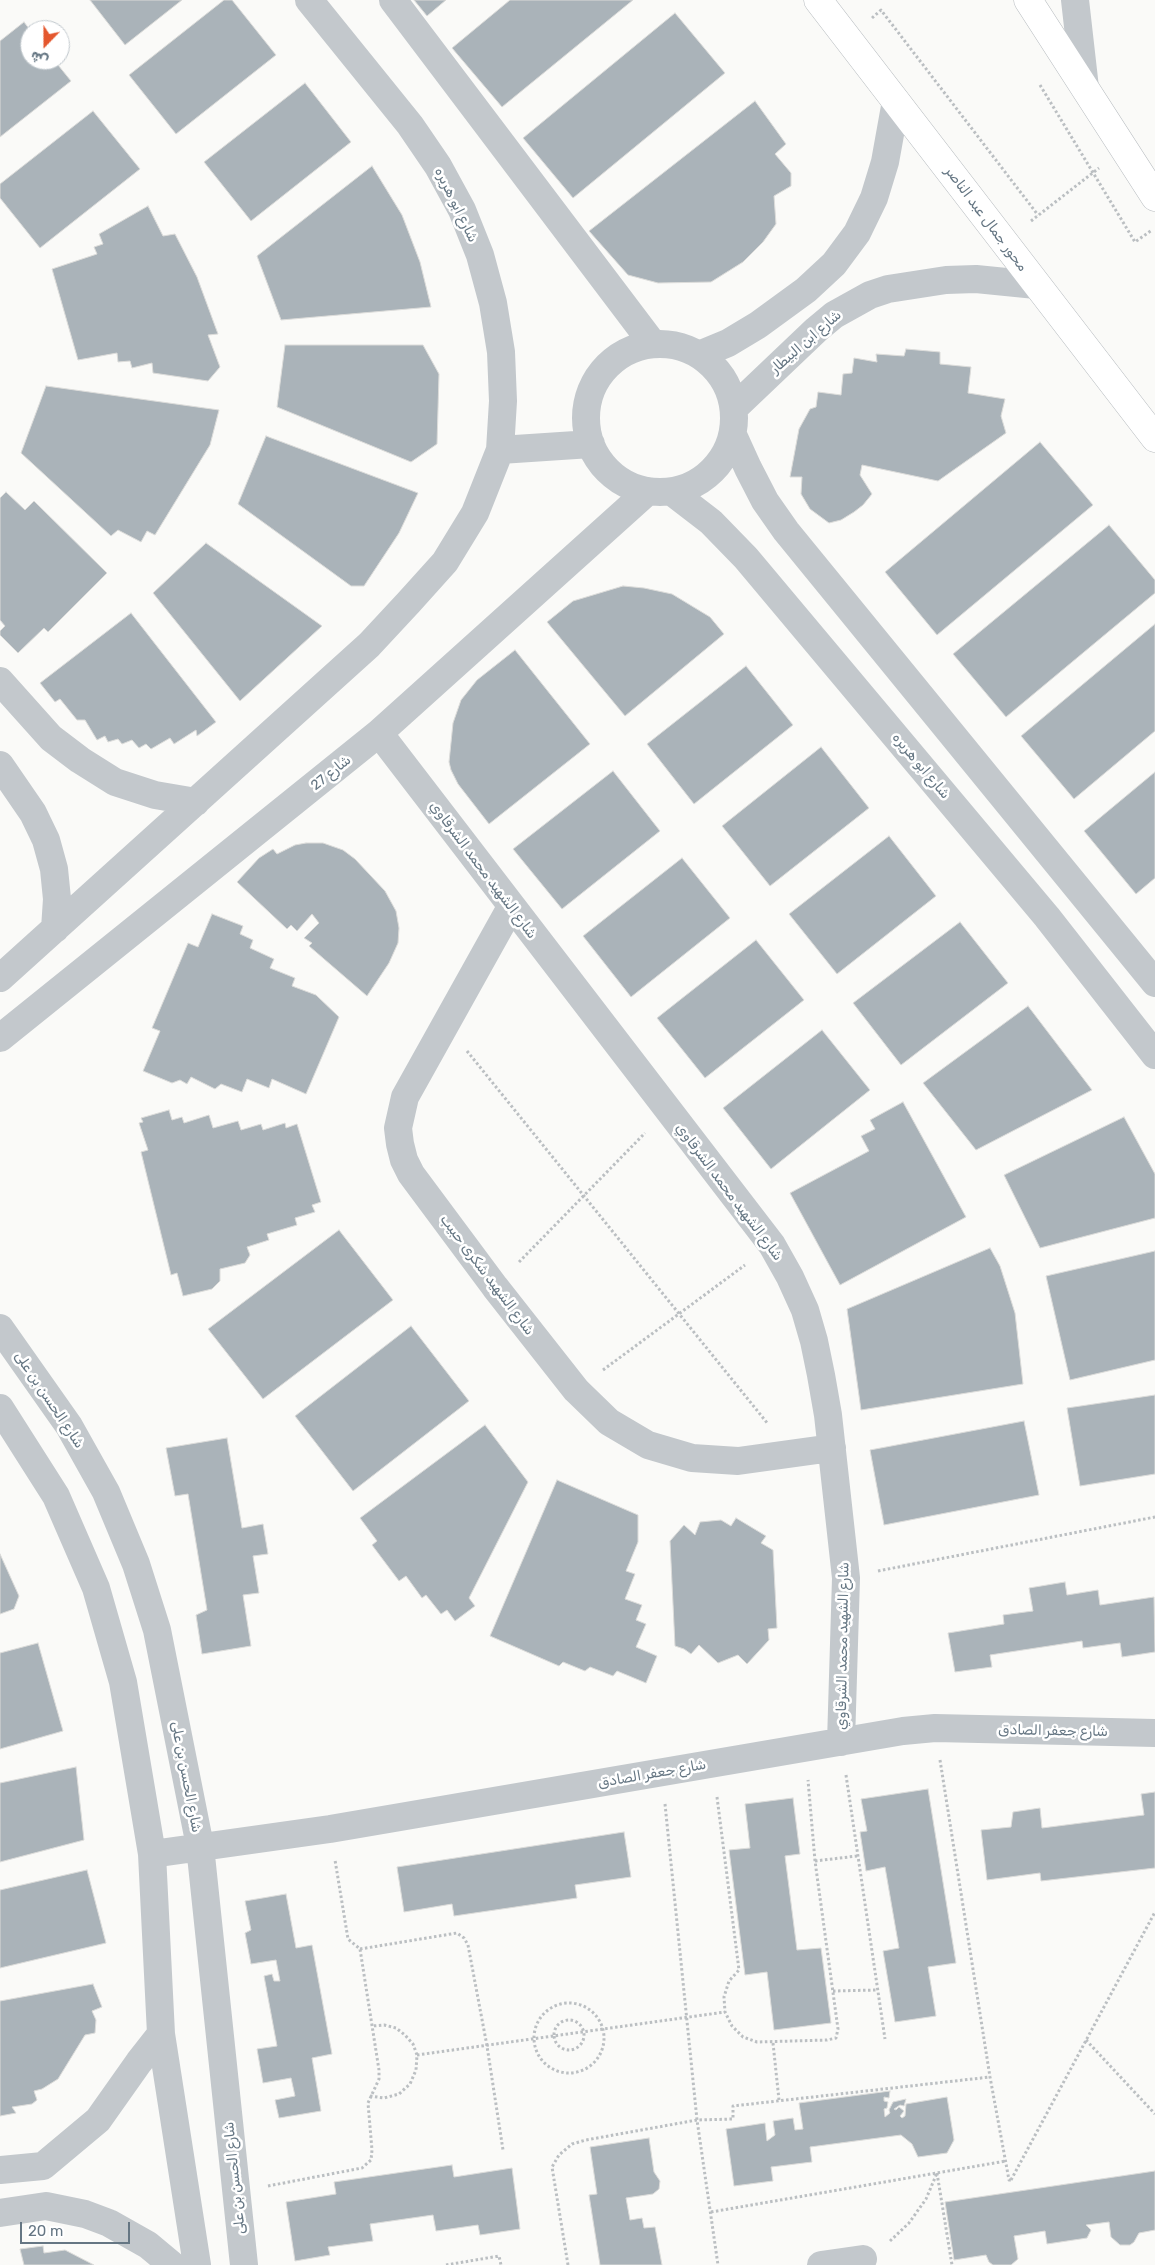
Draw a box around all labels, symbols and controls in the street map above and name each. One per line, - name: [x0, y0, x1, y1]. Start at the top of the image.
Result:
- north arrow: [20, 20, 70, 70]
- text: ش: [28, 47, 51, 70]
- street label: محور جمال عبد الناصر: [941, 163, 1031, 275]
- street label: شارع ابو هريره: [431, 165, 481, 245]
- street label: شارع ابن البيطار: [767, 307, 845, 377]
- street label: شارع ابو هريره: [889, 730, 953, 802]
- street label: شارع 27: [308, 752, 354, 794]
- street label: شارع الشهيد محمد الشرقاوي: [426, 798, 540, 942]
- street label: شارع الشهيد محمد الشرقاوي: [672, 1120, 786, 1264]
- street label: شارع الشهيد شكرى حبيب: [436, 1211, 538, 1339]
- street label: شارع الحسن بن على: [10, 1348, 88, 1452]
- street label: شارع الشهيد محمد الشرقاوي: [833, 1562, 853, 1730]
- street label: شارع الحسن بن على: [167, 1720, 205, 1834]
- street label: شارع جعفر الصادق: [998, 1722, 1108, 1740]
- street label: شارع جعفر الصادق: [596, 1756, 708, 1792]
- street label: شارع الحسن بن على: [221, 2121, 249, 2235]
- scale bar: [22, 2212, 132, 2244]
- text: 20 m: [28, 2222, 63, 2240]

